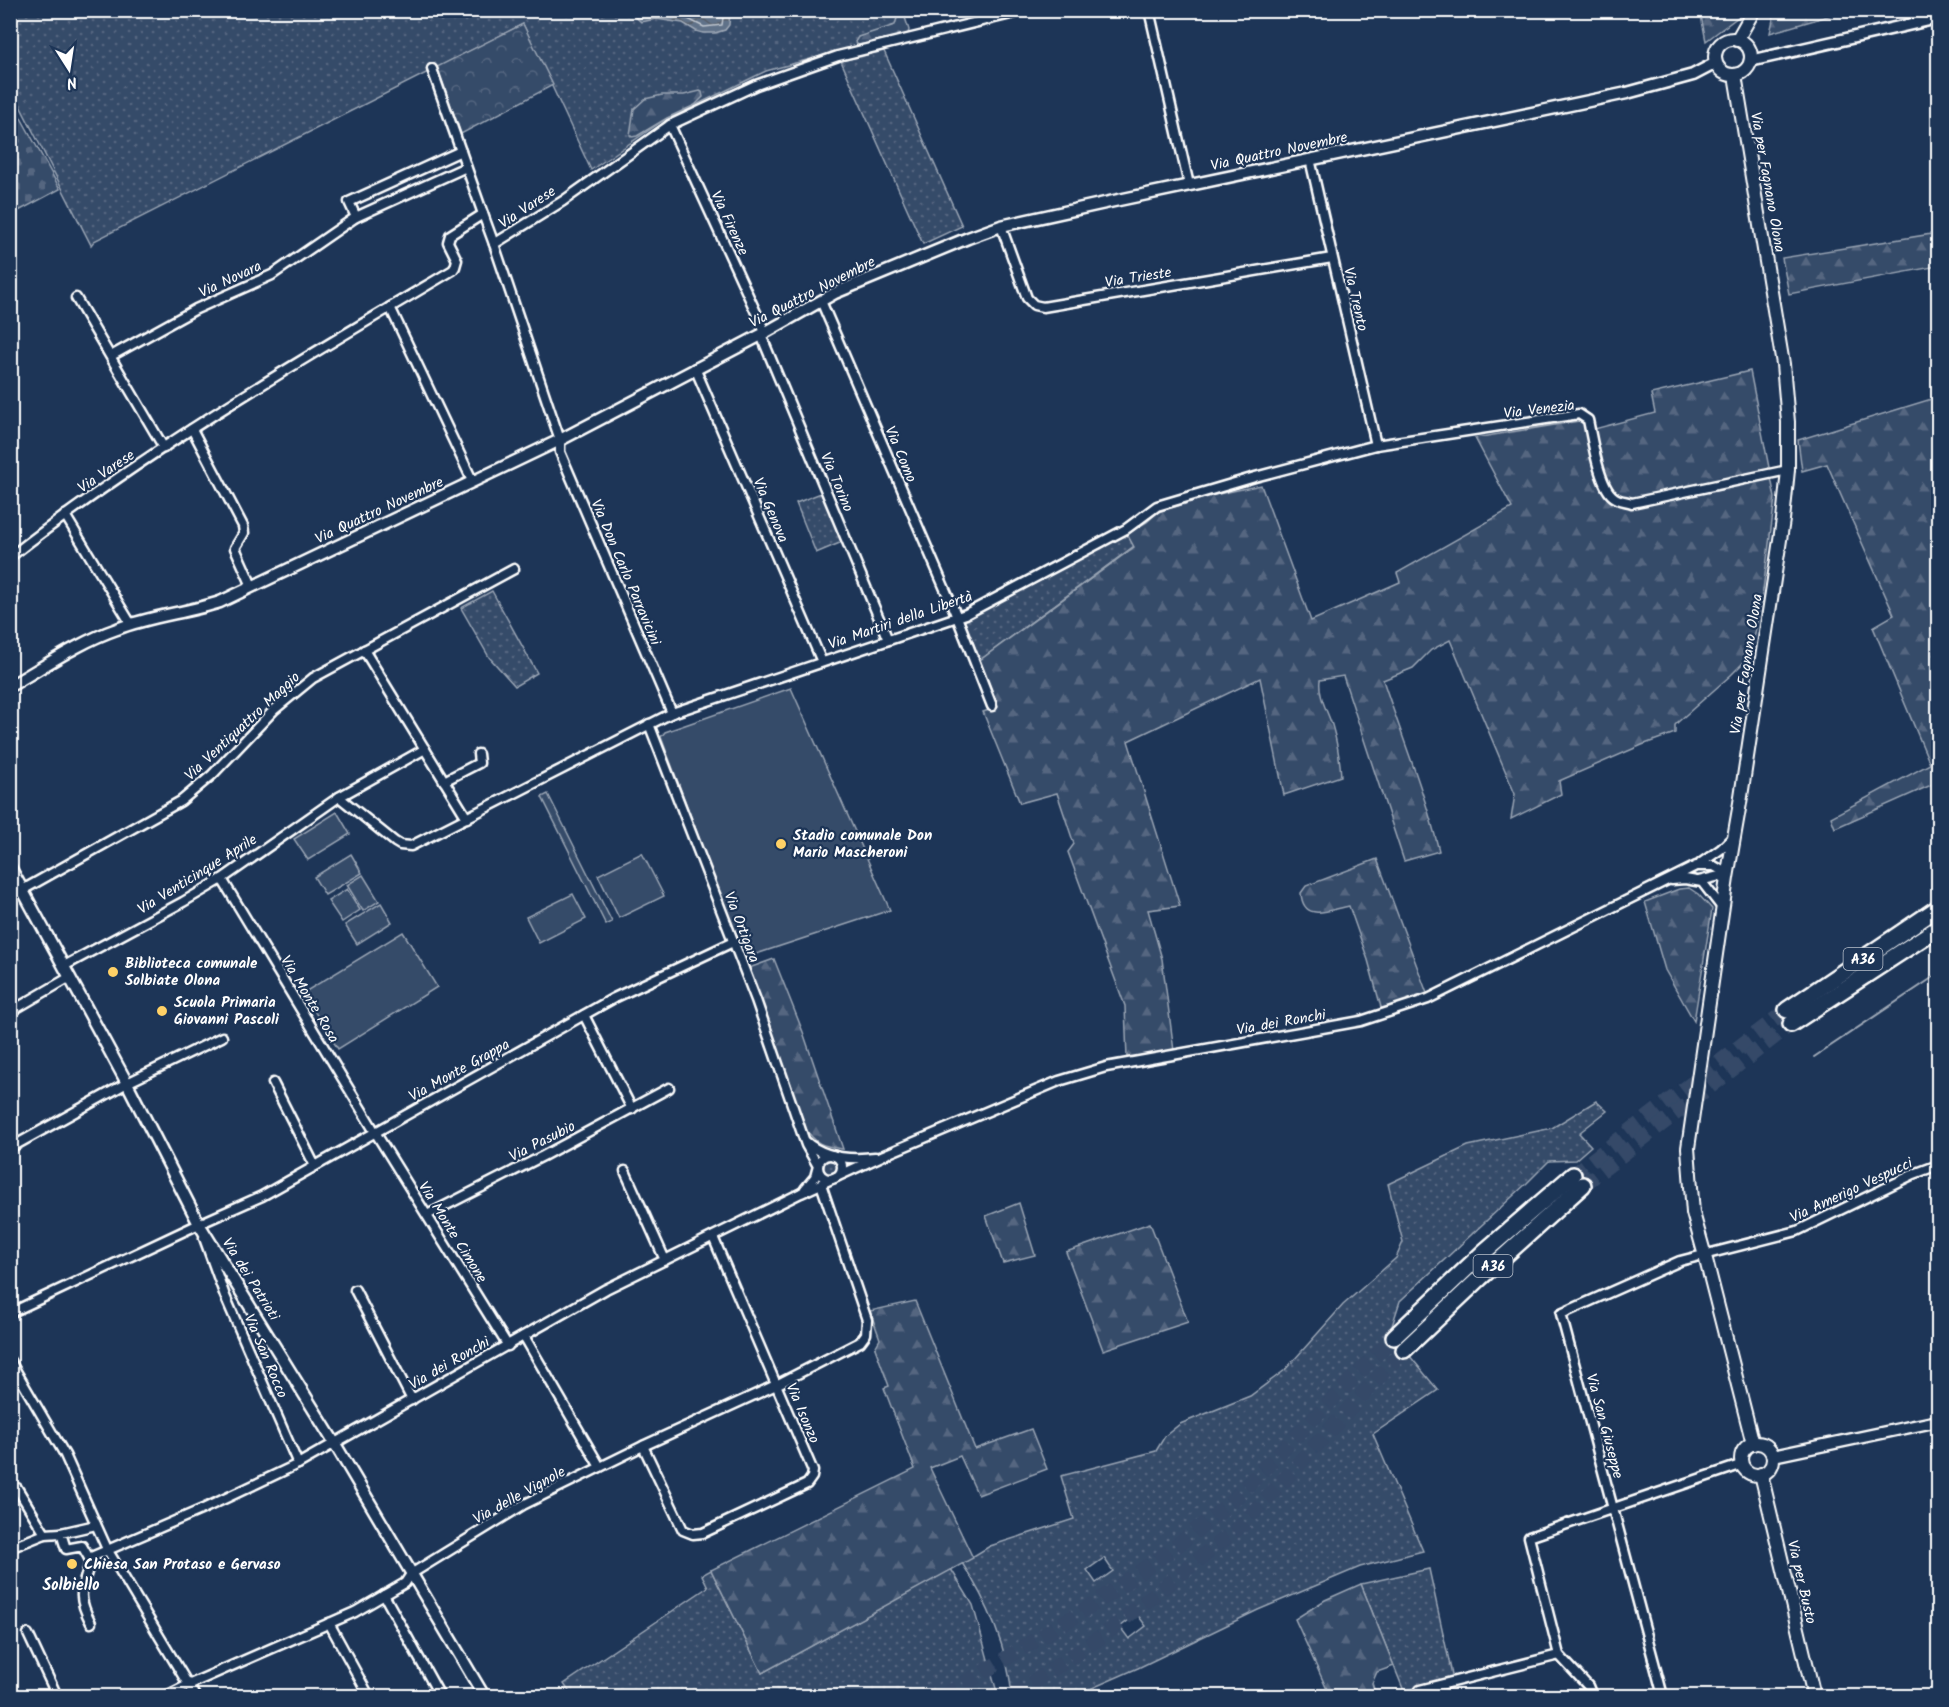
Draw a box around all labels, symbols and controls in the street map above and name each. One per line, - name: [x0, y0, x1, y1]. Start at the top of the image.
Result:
- north arrow: [39, 39, 99, 99]
- text: N: [64, 69, 79, 95]
- street label: Via per Fagnano Olona: [1743, 110, 1791, 254]
- street label: Via Quattro Novembre: [1209, 126, 1350, 178]
- street label: Via Varese: [494, 180, 561, 235]
- street label: Via Firenze: [704, 187, 755, 260]
- street label: Via Quattro Novembre: [745, 250, 880, 335]
- street label: Via Novara: [195, 255, 266, 305]
- street label: Via Trieste: [1103, 261, 1173, 295]
- street label: Via Trento: [1336, 265, 1374, 334]
- street label: Via Venezia: [1502, 394, 1576, 426]
- street label: Via Como: [877, 422, 923, 486]
- street label: Via Varese: [73, 444, 140, 500]
- street label: Via Torino: [813, 449, 859, 516]
- street label: Via Quattro Novembre: [311, 470, 448, 551]
- street label: Via Genova: [746, 474, 795, 547]
- street label: Via Don Carlo Parravicini: [583, 496, 667, 650]
- street label: Via Martiri della Libertà: [825, 585, 976, 657]
- street label: Via per Fagnano Olona: [1724, 592, 1770, 736]
- street label: Via Ventiquattro Maggio: [179, 666, 306, 787]
- place label: Stadio comunale Don Mario Mascheroni: [793, 824, 932, 865]
- street label: Via Venticinque Aprile: [133, 828, 262, 921]
- marker: Stadio comunale Don Mario Mascheroni: [774, 837, 788, 851]
- street label: Via Ortigara: [717, 888, 766, 966]
- road number: A36: [1844, 948, 1882, 970]
- street label: Via Monte Rosa: [273, 951, 345, 1048]
- place label: Biblioteca comunale Solbiate Olona: [125, 952, 258, 993]
- marker: Biblioteca comunale Solbiate Olona: [106, 965, 120, 979]
- place label: Scuola Primaria Giovanni Pascoli: [174, 991, 280, 1032]
- street label: Via dei Ronchi: [1235, 1003, 1329, 1043]
- marker: Scuola Primaria Giovanni Pascoli: [155, 1004, 169, 1018]
- street label: Via Monte Grappa: [405, 1033, 514, 1109]
- street label: Via Pasubio: [505, 1115, 580, 1169]
- street label: Via Amerigo Vespucci: [1786, 1151, 1918, 1230]
- street label: Via Monte Cimone: [411, 1177, 493, 1288]
- street label: Via dei Patrioti: [215, 1233, 286, 1327]
- road number: A36: [1474, 1255, 1512, 1277]
- street label: Via San Rocco: [237, 1311, 294, 1402]
- street label: Via dei Ronchi: [404, 1330, 496, 1397]
- street label: Via San Giuseppe: [1578, 1371, 1630, 1482]
- street label: Via Isonzo: [779, 1379, 826, 1448]
- street label: Via delle Vignole: [469, 1460, 570, 1531]
- street label: Via per Busto: [1780, 1538, 1822, 1627]
- place label: Chiesa San Protaso e Gervaso: [84, 1553, 281, 1577]
- marker: Chiesa San Protaso e Gervaso: [65, 1557, 79, 1571]
- district label: Solbiello: [42, 1573, 100, 1598]

